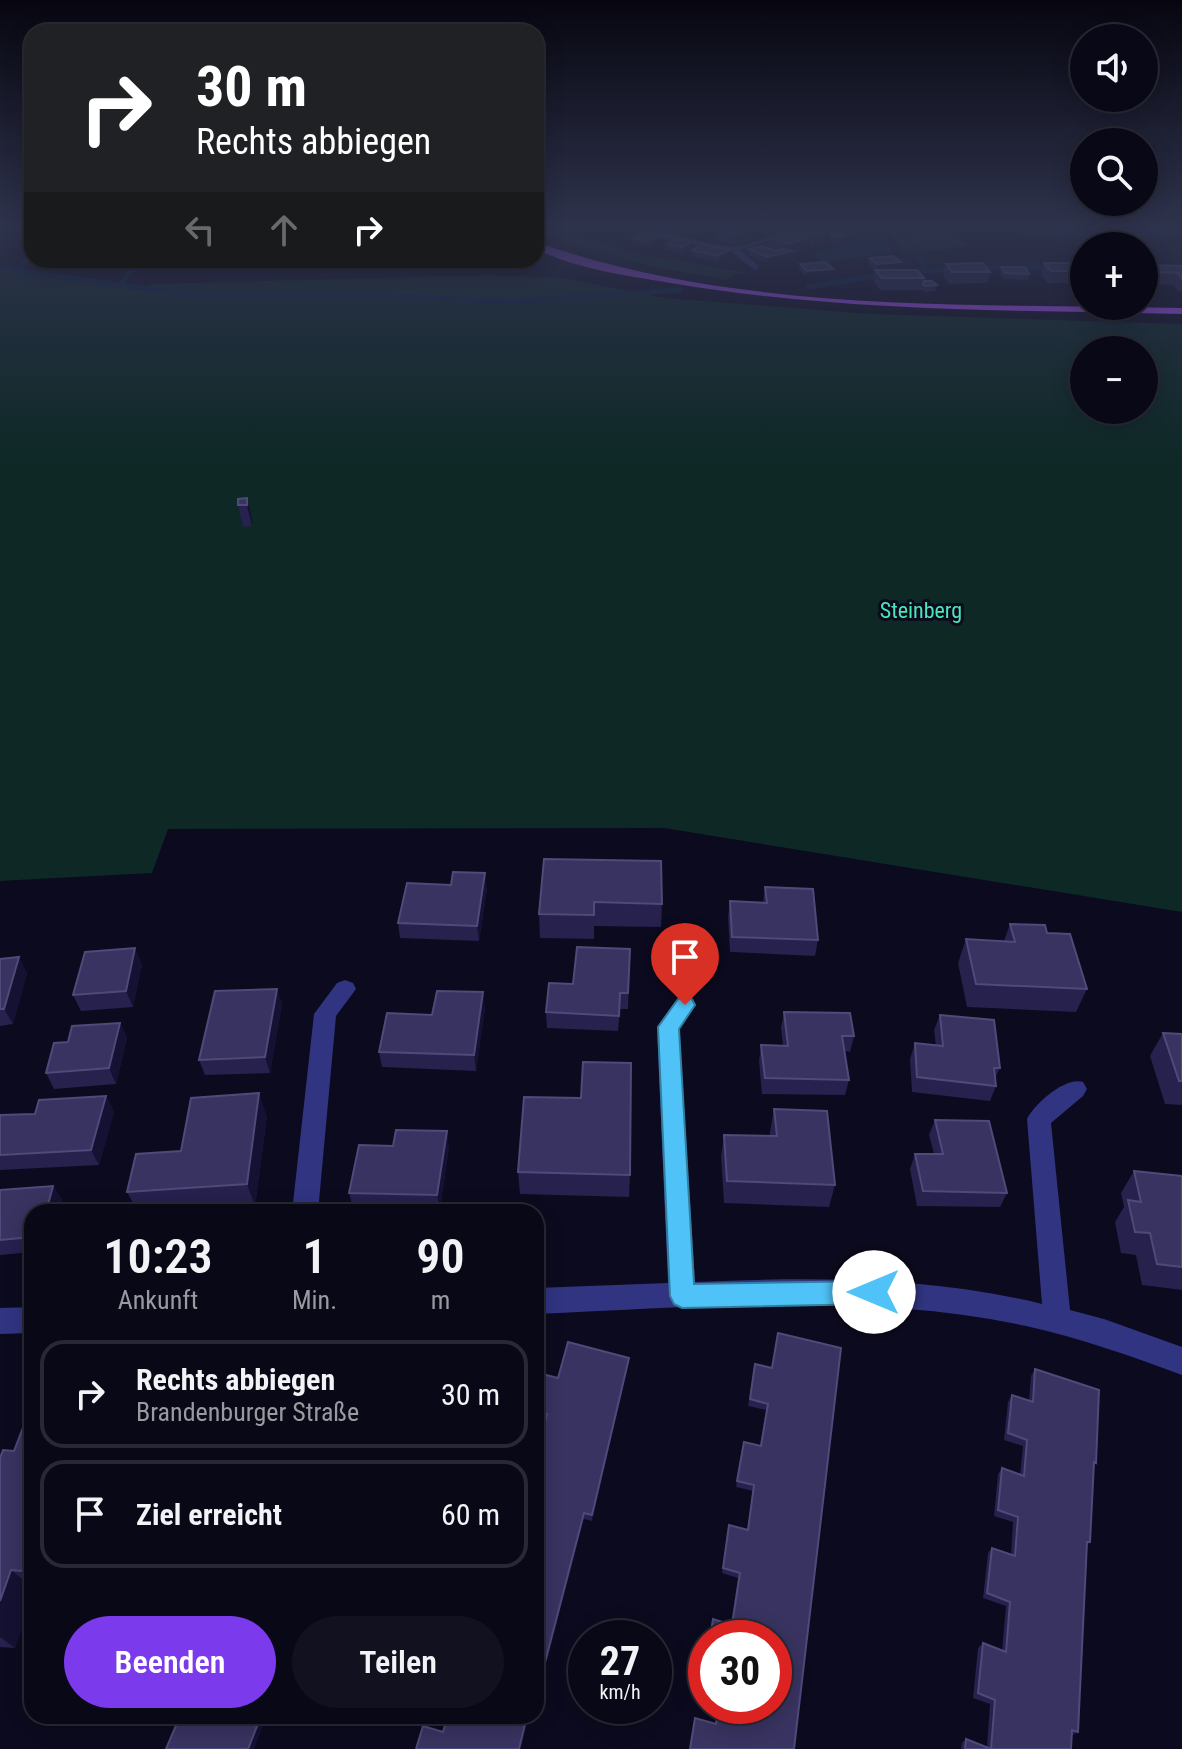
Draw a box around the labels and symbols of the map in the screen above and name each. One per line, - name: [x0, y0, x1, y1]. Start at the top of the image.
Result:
- park label: Steinberg: [880, 598, 962, 623]
- pin: [651, 923, 719, 1005]
- position arrow: [832, 1250, 916, 1334]
- speed limit sign: 30: [688, 1620, 792, 1724]

